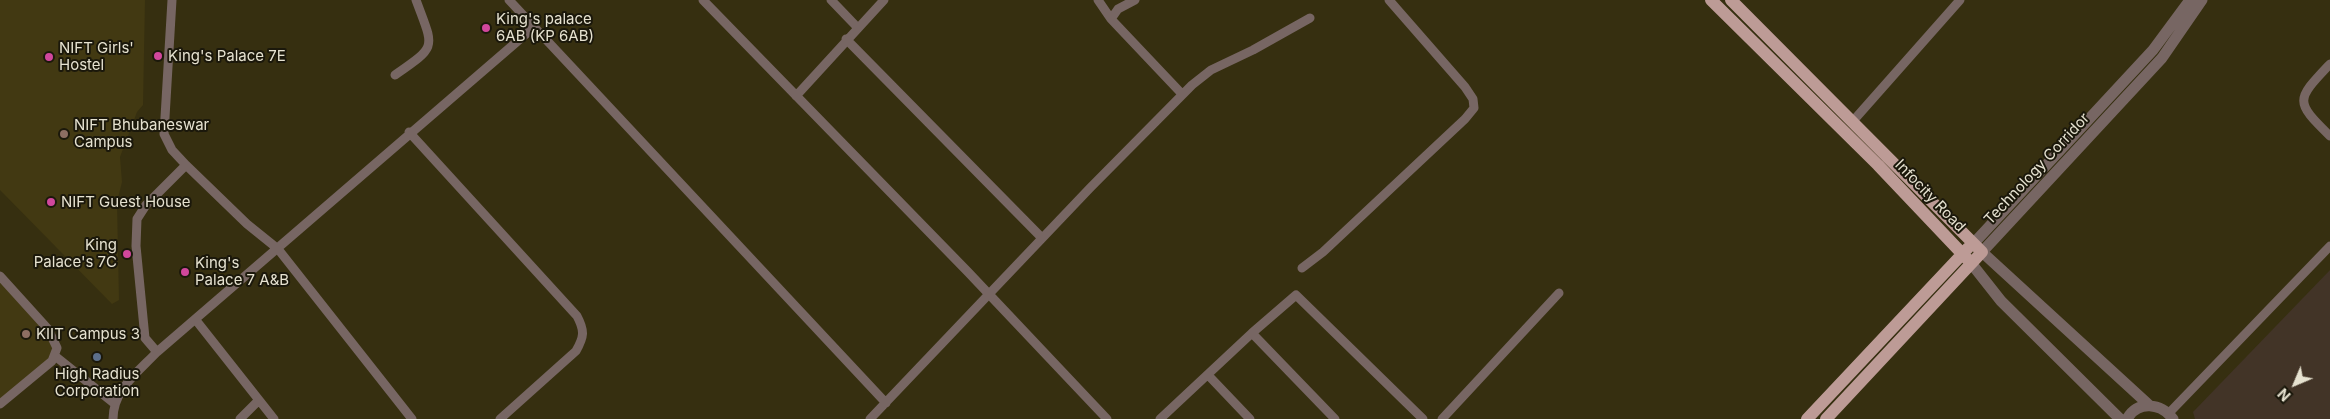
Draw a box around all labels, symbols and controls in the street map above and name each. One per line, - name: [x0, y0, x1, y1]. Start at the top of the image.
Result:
- place label: King's palace 6AB (KP 6AB): [496, 10, 594, 45]
- marker: King's palace 6AB (KP 6AB): [480, 22, 492, 34]
- place label: NIFT Girls' Hostel: [59, 39, 134, 74]
- place label: King's Palace 7E: [168, 47, 286, 65]
- marker: King's Palace 7E: [152, 50, 164, 62]
- marker: NIFT Girls' Hostel: [43, 51, 55, 63]
- street label: Technology Corridor: [1981, 109, 2093, 229]
- place label: NIFT Bhubaneswar Campus: [74, 116, 209, 151]
- marker: NIFT Bhubaneswar Campus: [58, 128, 70, 140]
- street label: Infocity Road: [1891, 156, 1969, 236]
- place label: NIFT Guest House: [61, 193, 191, 211]
- marker: NIFT Guest House: [45, 196, 57, 208]
- place label: King Palace's 7C: [34, 236, 117, 271]
- marker: King Palace's 7C: [121, 248, 133, 260]
- place label: King's Palace 7 A&B: [195, 254, 289, 289]
- marker: King's Palace 7 A&B: [179, 266, 191, 278]
- place label: KIIT Campus 3: [36, 325, 140, 343]
- marker: KIIT Campus 3: [20, 328, 32, 340]
- marker: High Radius Corporation: [91, 351, 103, 363]
- north arrow: [2270, 359, 2320, 409]
- place label: High Radius Corporation: [55, 365, 139, 400]
- text: N: [2274, 385, 2294, 405]

